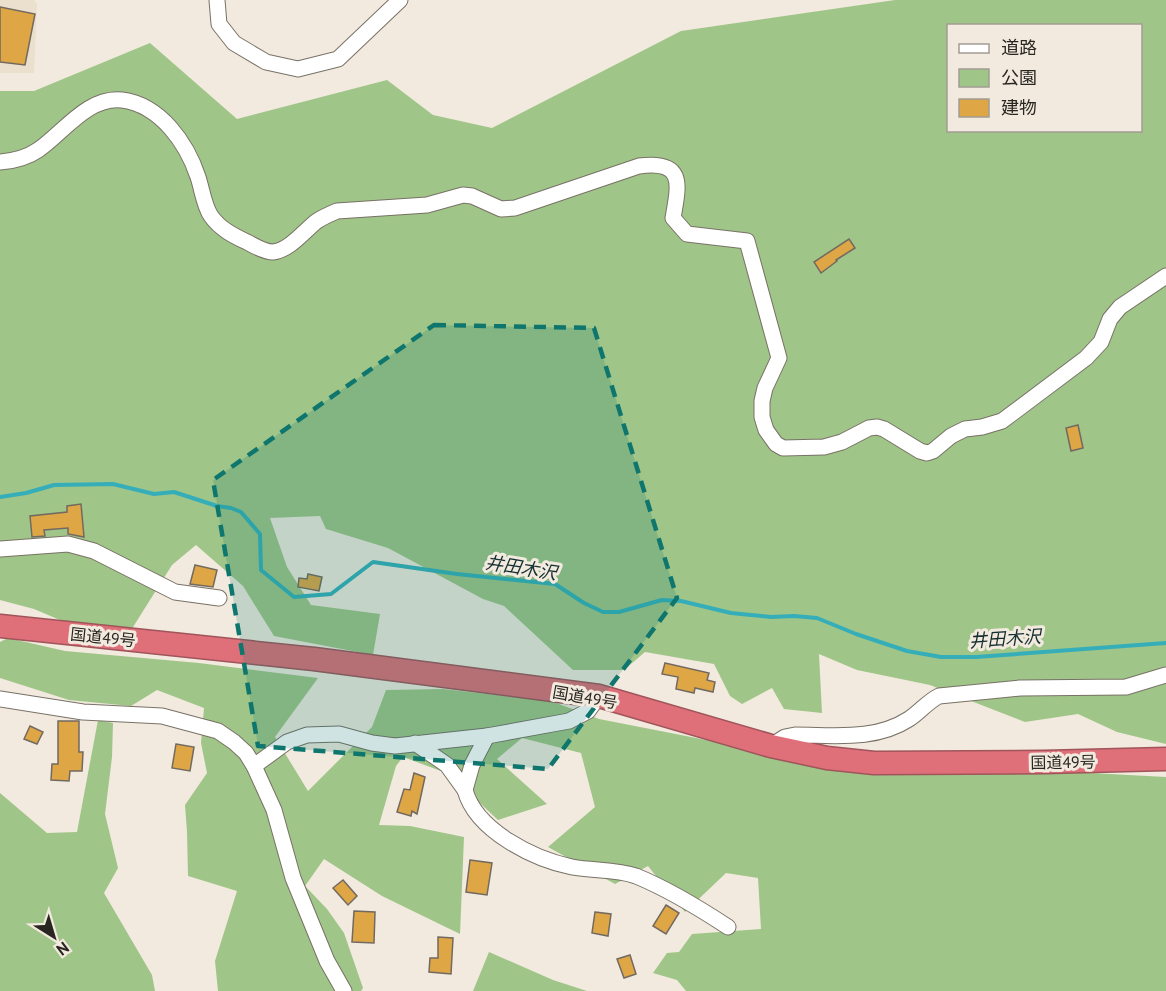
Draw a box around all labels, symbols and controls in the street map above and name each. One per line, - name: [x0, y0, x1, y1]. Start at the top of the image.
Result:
- legend: [947, 24, 1142, 132]
- text: 道路: [1001, 36, 1037, 59]
- text: 公園: [1001, 66, 1037, 89]
- text: 建物: [1001, 96, 1037, 119]
- water label: 井田木沢: [484, 551, 560, 585]
- street label: 国道49号: [69, 624, 137, 650]
- water label: 井田木沢: [968, 624, 1044, 652]
- street label: 国道49号: [551, 681, 619, 713]
- street label: 国道49号: [1030, 751, 1096, 773]
- north arrow: [24, 907, 84, 967]
- text: N: [53, 938, 73, 960]

